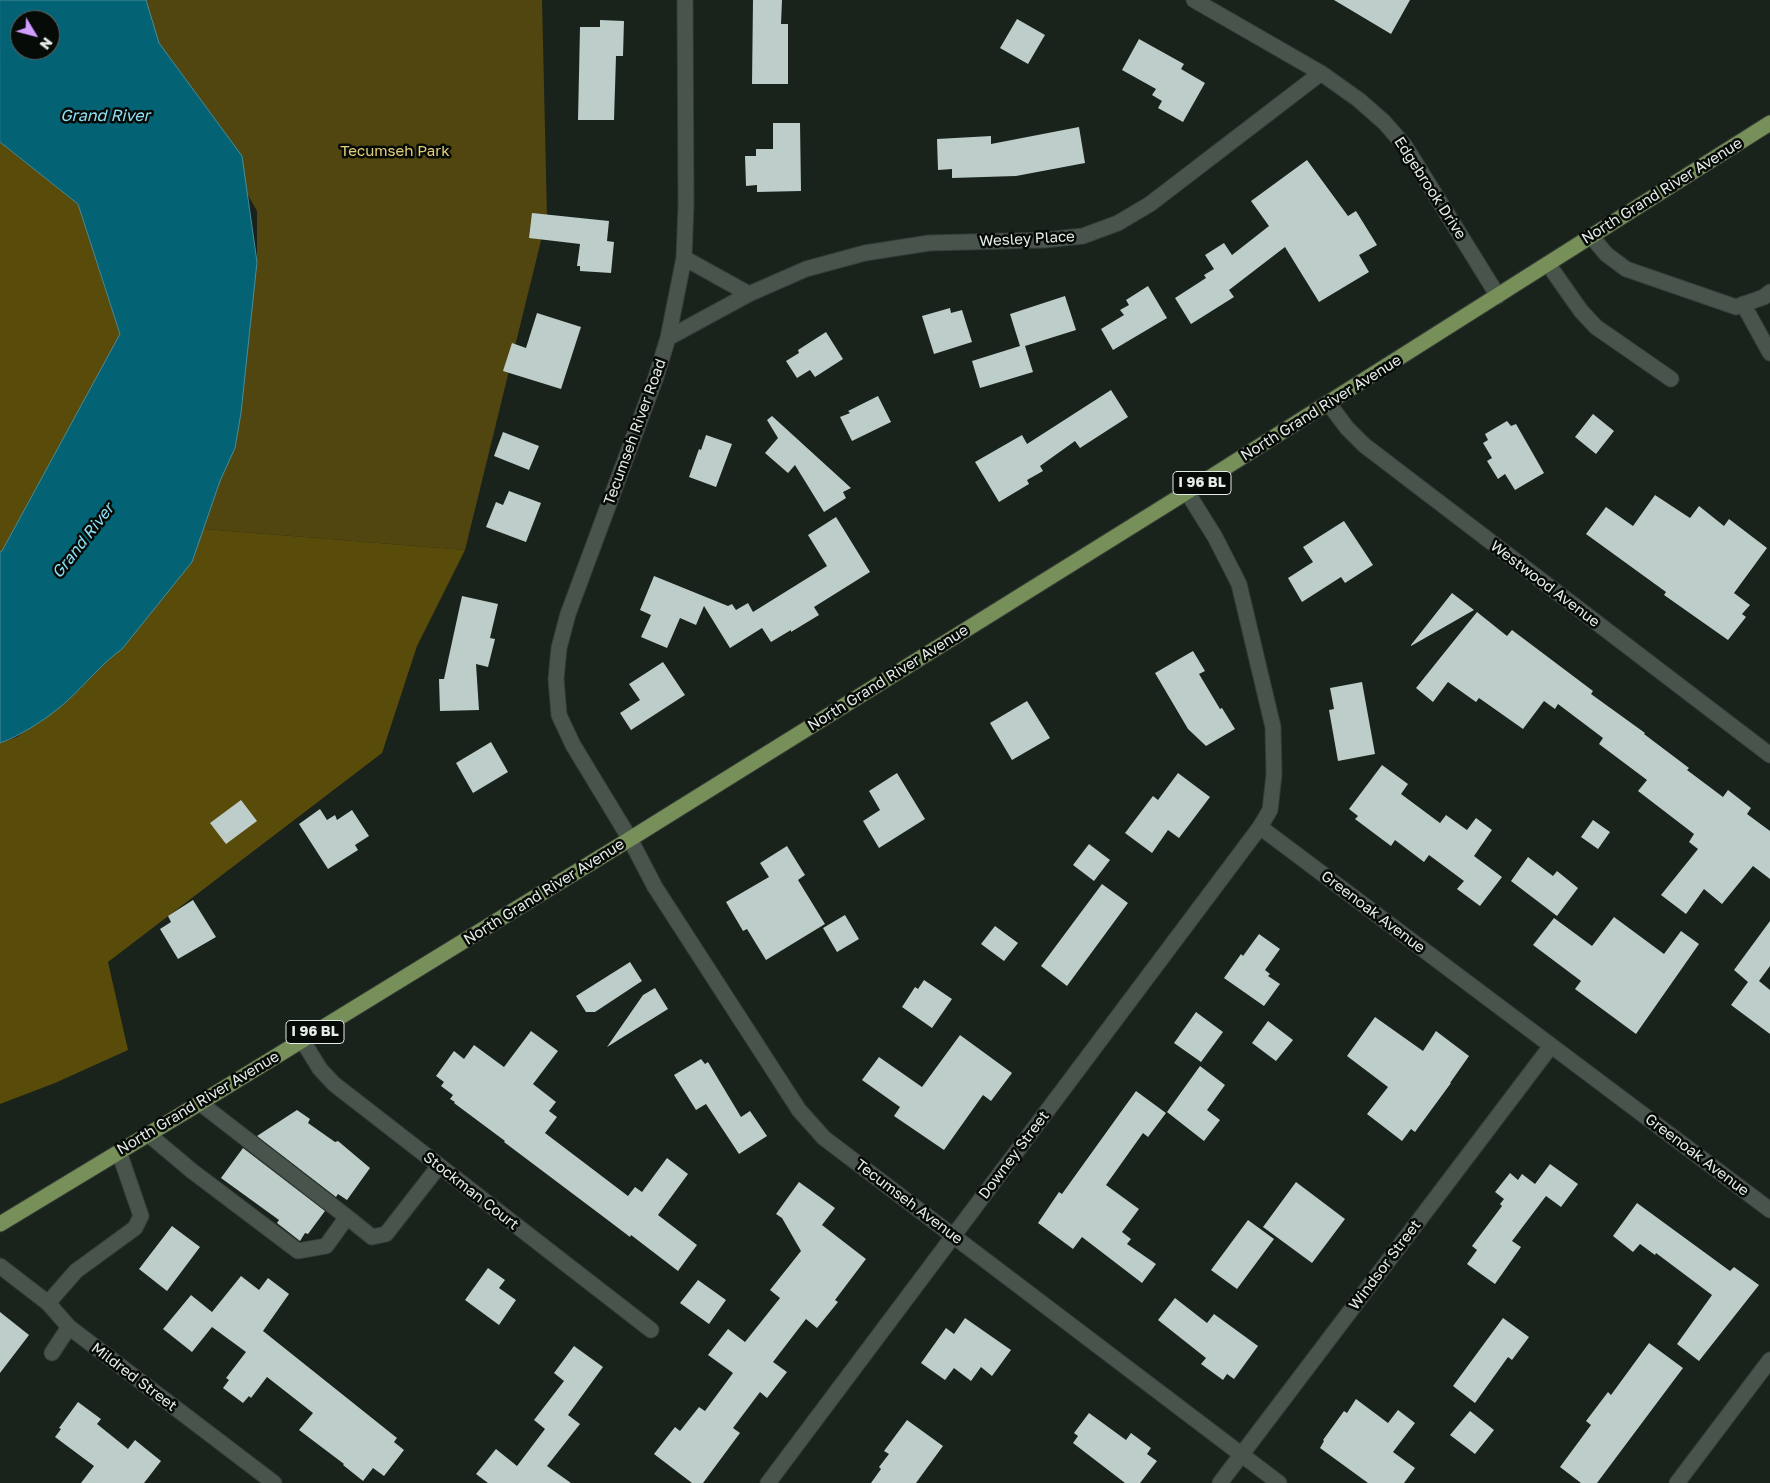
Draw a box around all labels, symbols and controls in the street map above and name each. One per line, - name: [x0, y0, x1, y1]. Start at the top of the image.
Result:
- north arrow: [10, 10, 60, 60]
- text: N: [37, 34, 57, 53]
- water label: Grand River: [60, 106, 150, 126]
- street label: Edgebrook Drive: [1390, 133, 1470, 243]
- street label: North Grand River Avenue: [1578, 134, 1746, 248]
- park label: Tecumseh Park: [340, 142, 450, 160]
- street label: Wesley Place: [979, 228, 1075, 250]
- street label: North Grand River Avenue: [1237, 351, 1405, 465]
- street label: Tecumseh River Road: [600, 356, 670, 508]
- road number: I 96 BL: [1173, 472, 1231, 494]
- water label: Grand River: [48, 500, 118, 582]
- street label: Westwood Avenue: [1487, 537, 1603, 631]
- street label: North Grand River Avenue: [804, 621, 972, 735]
- street label: North Grand River Avenue: [460, 835, 628, 949]
- street label: Greenoak Avenue: [1317, 867, 1429, 957]
- road number: I 96 BL: [286, 1020, 344, 1044]
- street label: North Grand River Avenue: [114, 1047, 282, 1159]
- street label: Downey Street: [975, 1107, 1053, 1203]
- street label: Greenoak Avenue: [1641, 1110, 1753, 1200]
- street label: Stockman Court: [420, 1148, 522, 1234]
- street label: Tecumseh Avenue: [852, 1156, 966, 1248]
- street label: Windsor Street: [1345, 1217, 1425, 1313]
- street label: Mildred Street: [88, 1339, 180, 1415]

